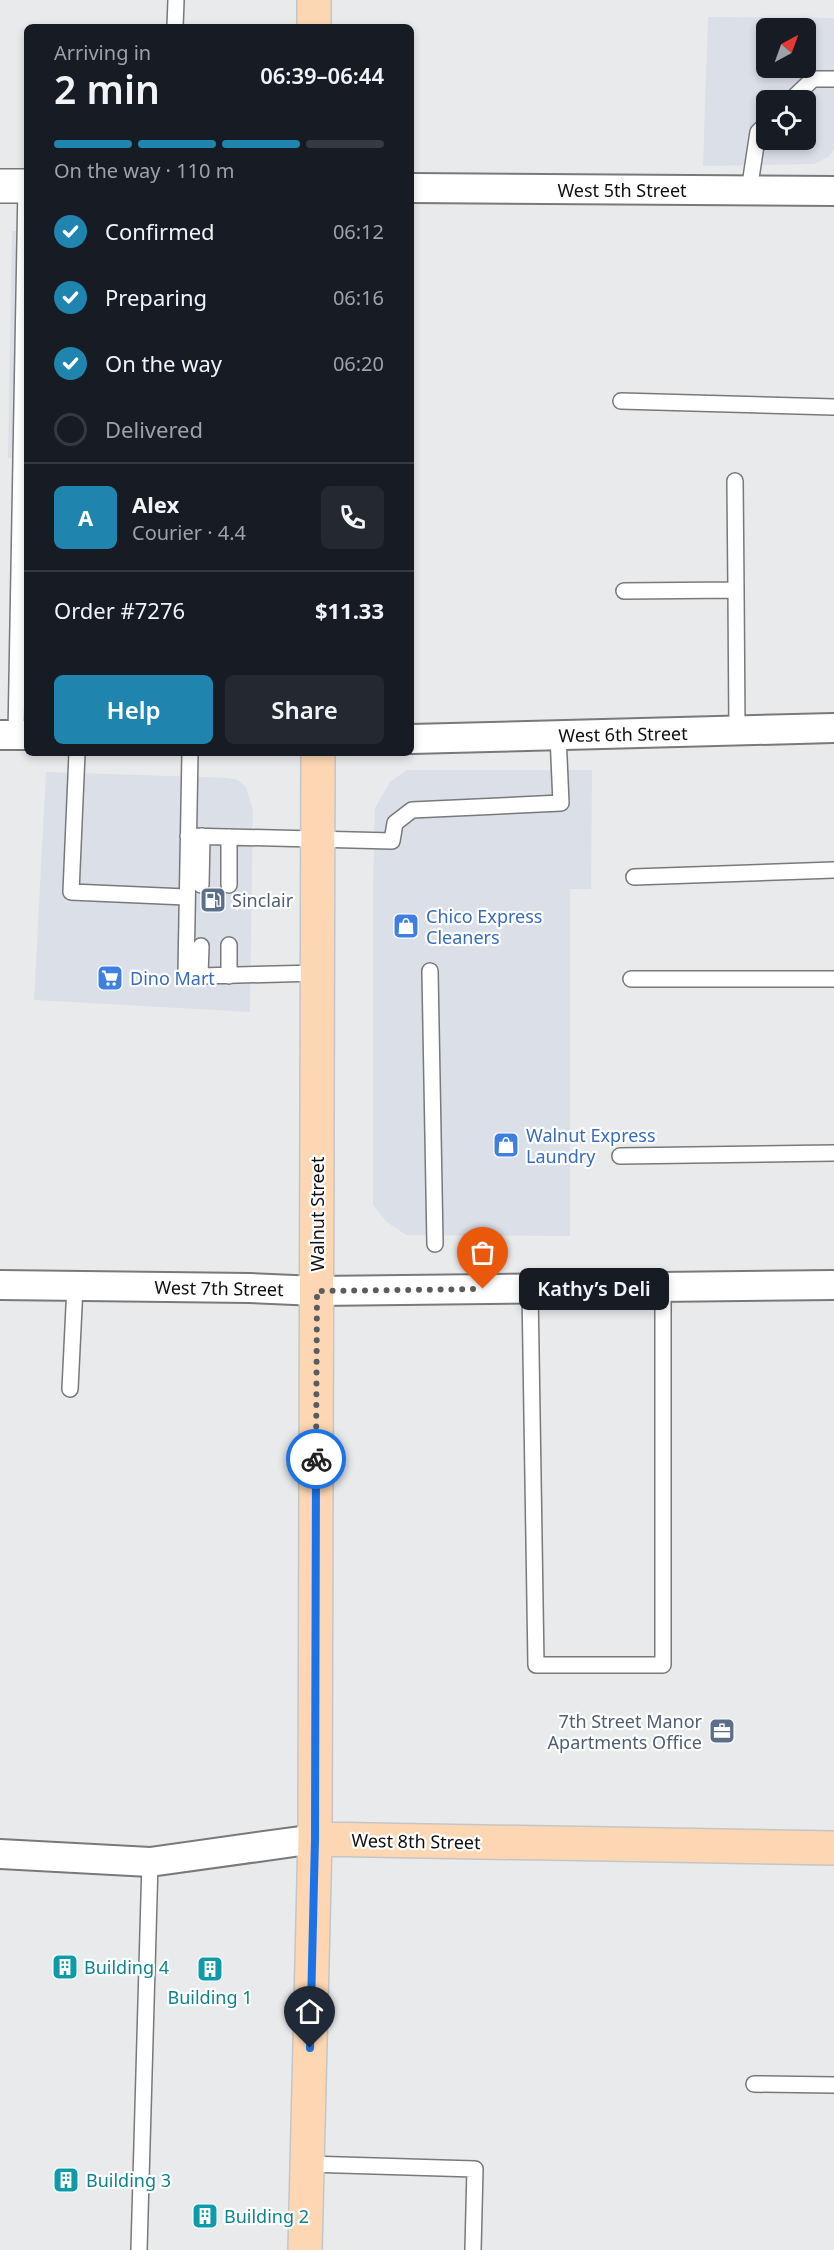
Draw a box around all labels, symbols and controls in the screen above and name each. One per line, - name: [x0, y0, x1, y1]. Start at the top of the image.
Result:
- north arrow: [756, 18, 816, 78]
- map controls: [756, 18, 816, 150]
- text: Arriving in: [54, 39, 151, 66]
- text: 06:39–06:44: [260, 60, 384, 90]
- text: 2 min: [54, 62, 160, 115]
- button: locate: [756, 90, 816, 150]
- text: On the way · 110 m: [54, 157, 234, 184]
- street label: West 5th Street: [557, 178, 687, 202]
- icon: check: [54, 215, 87, 248]
- text: Confirmed: [105, 216, 215, 246]
- text: 06:12: [333, 218, 384, 245]
- icon: check: [54, 281, 87, 314]
- text: Preparing: [105, 282, 207, 312]
- text: 06:16: [333, 284, 384, 311]
- icon: check: [54, 347, 87, 380]
- text: On the way: [105, 348, 222, 378]
- text: 06:20: [333, 350, 384, 377]
- text: Delivered: [105, 414, 203, 444]
- button: phone: [321, 486, 384, 549]
- text: Alex: [132, 489, 179, 519]
- text: A: [78, 502, 93, 532]
- text: Courier · 4.4: [132, 519, 246, 546]
- text: Order #7276: [54, 595, 185, 625]
- text: $11.33: [315, 595, 384, 625]
- button: Help: [54, 675, 213, 744]
- button: Share: [225, 675, 384, 744]
- street label: West 6th Street: [558, 721, 688, 747]
- fuel station icon: Sinclair: [198, 885, 228, 915]
- place label: Sinclair: [232, 888, 294, 912]
- place label: Chico Express Cleaners: [426, 904, 542, 949]
- shop icon: Chico Express Cleaners: [391, 911, 421, 941]
- supermarket icon: Dino Mart: [95, 963, 125, 993]
- place label: Dino Mart: [130, 966, 215, 990]
- place label: Walnut Express Laundry: [526, 1123, 656, 1168]
- shop icon: Walnut Express Laundry: [491, 1130, 521, 1160]
- street label: Walnut Street: [305, 1156, 329, 1271]
- pin: [457, 1227, 508, 1289]
- icon: bag: [466, 1236, 499, 1269]
- callout: Kathy’s Deli: [519, 1268, 669, 1310]
- street label: West 7th Street: [154, 1275, 284, 1301]
- text: Kathy’s Deli: [537, 1275, 651, 1302]
- courier: [286, 1429, 346, 1489]
- icon: bike: [300, 1443, 333, 1476]
- place label: 7th Street Manor Apartments Office: [548, 1709, 703, 1754]
- office icon: 7th Street Manor Apartments Office: [707, 1716, 737, 1746]
- street label: West 8th Street: [351, 1828, 481, 1854]
- building icon: Building 4: [50, 1952, 80, 1982]
- building icon: Building 1: [195, 1954, 225, 1984]
- place label: Building 4: [84, 1955, 169, 1979]
- place label: Building 1: [168, 1985, 253, 2009]
- pin: [284, 1986, 335, 2048]
- icon: home: [293, 1995, 326, 2028]
- building icon: Building 3: [51, 2165, 81, 2195]
- place label: Building 3: [86, 2168, 171, 2192]
- building icon: Building 2: [190, 2201, 220, 2231]
- place label: Building 2: [224, 2204, 309, 2228]

